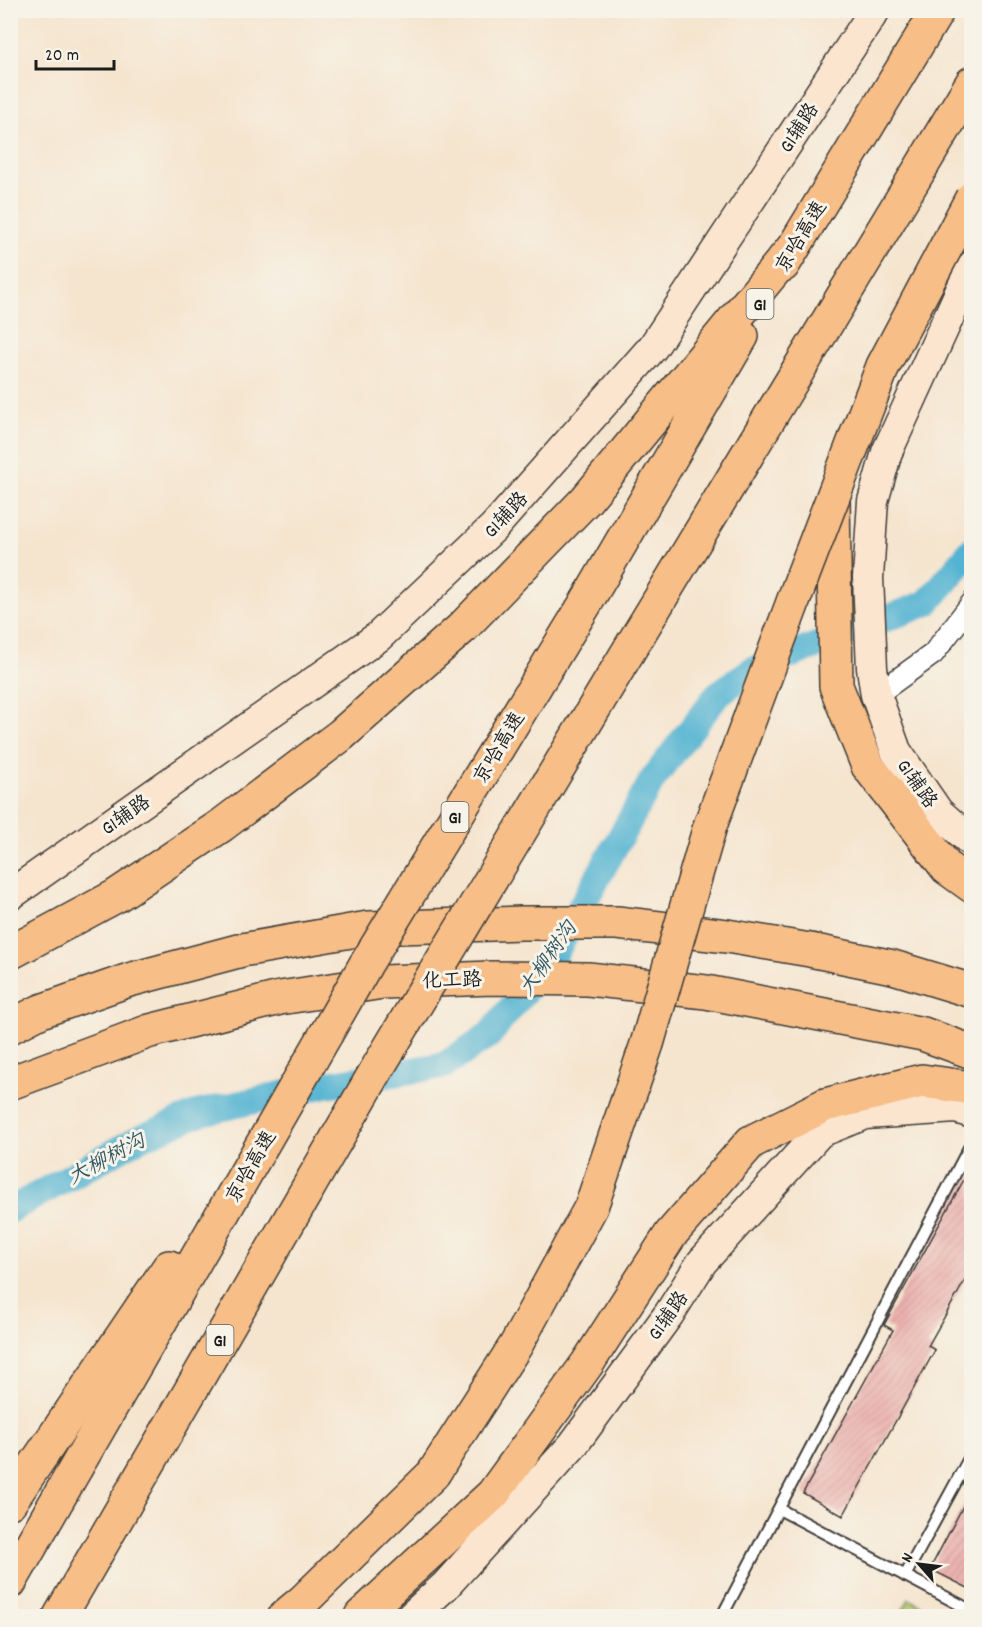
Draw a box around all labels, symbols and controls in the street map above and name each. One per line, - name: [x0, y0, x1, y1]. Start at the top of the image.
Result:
- scale bar: [36, 33, 114, 71]
- text: 20 m: [45, 44, 79, 69]
- street label: G1辅路: [774, 97, 828, 159]
- street label: 京哈高速: [770, 196, 835, 279]
- road number: G1: [746, 289, 774, 319]
- street label: G1辅路: [478, 486, 537, 546]
- street label: 京哈高速: [468, 707, 533, 790]
- street label: G1辅路: [888, 754, 943, 816]
- street label: G1辅路: [96, 789, 158, 844]
- road number: G1: [442, 802, 468, 832]
- water label: 大柳树沟: [513, 915, 587, 1003]
- street label: 化工路: [422, 967, 484, 997]
- street label: 京哈高速: [220, 1126, 285, 1209]
- water label: 大柳树沟: [63, 1127, 153, 1194]
- street label: G1辅路: [642, 1286, 697, 1347]
- road number: G1: [206, 1325, 234, 1355]
- north arrow: [889, 1534, 949, 1594]
- text: N: [896, 1549, 920, 1567]

